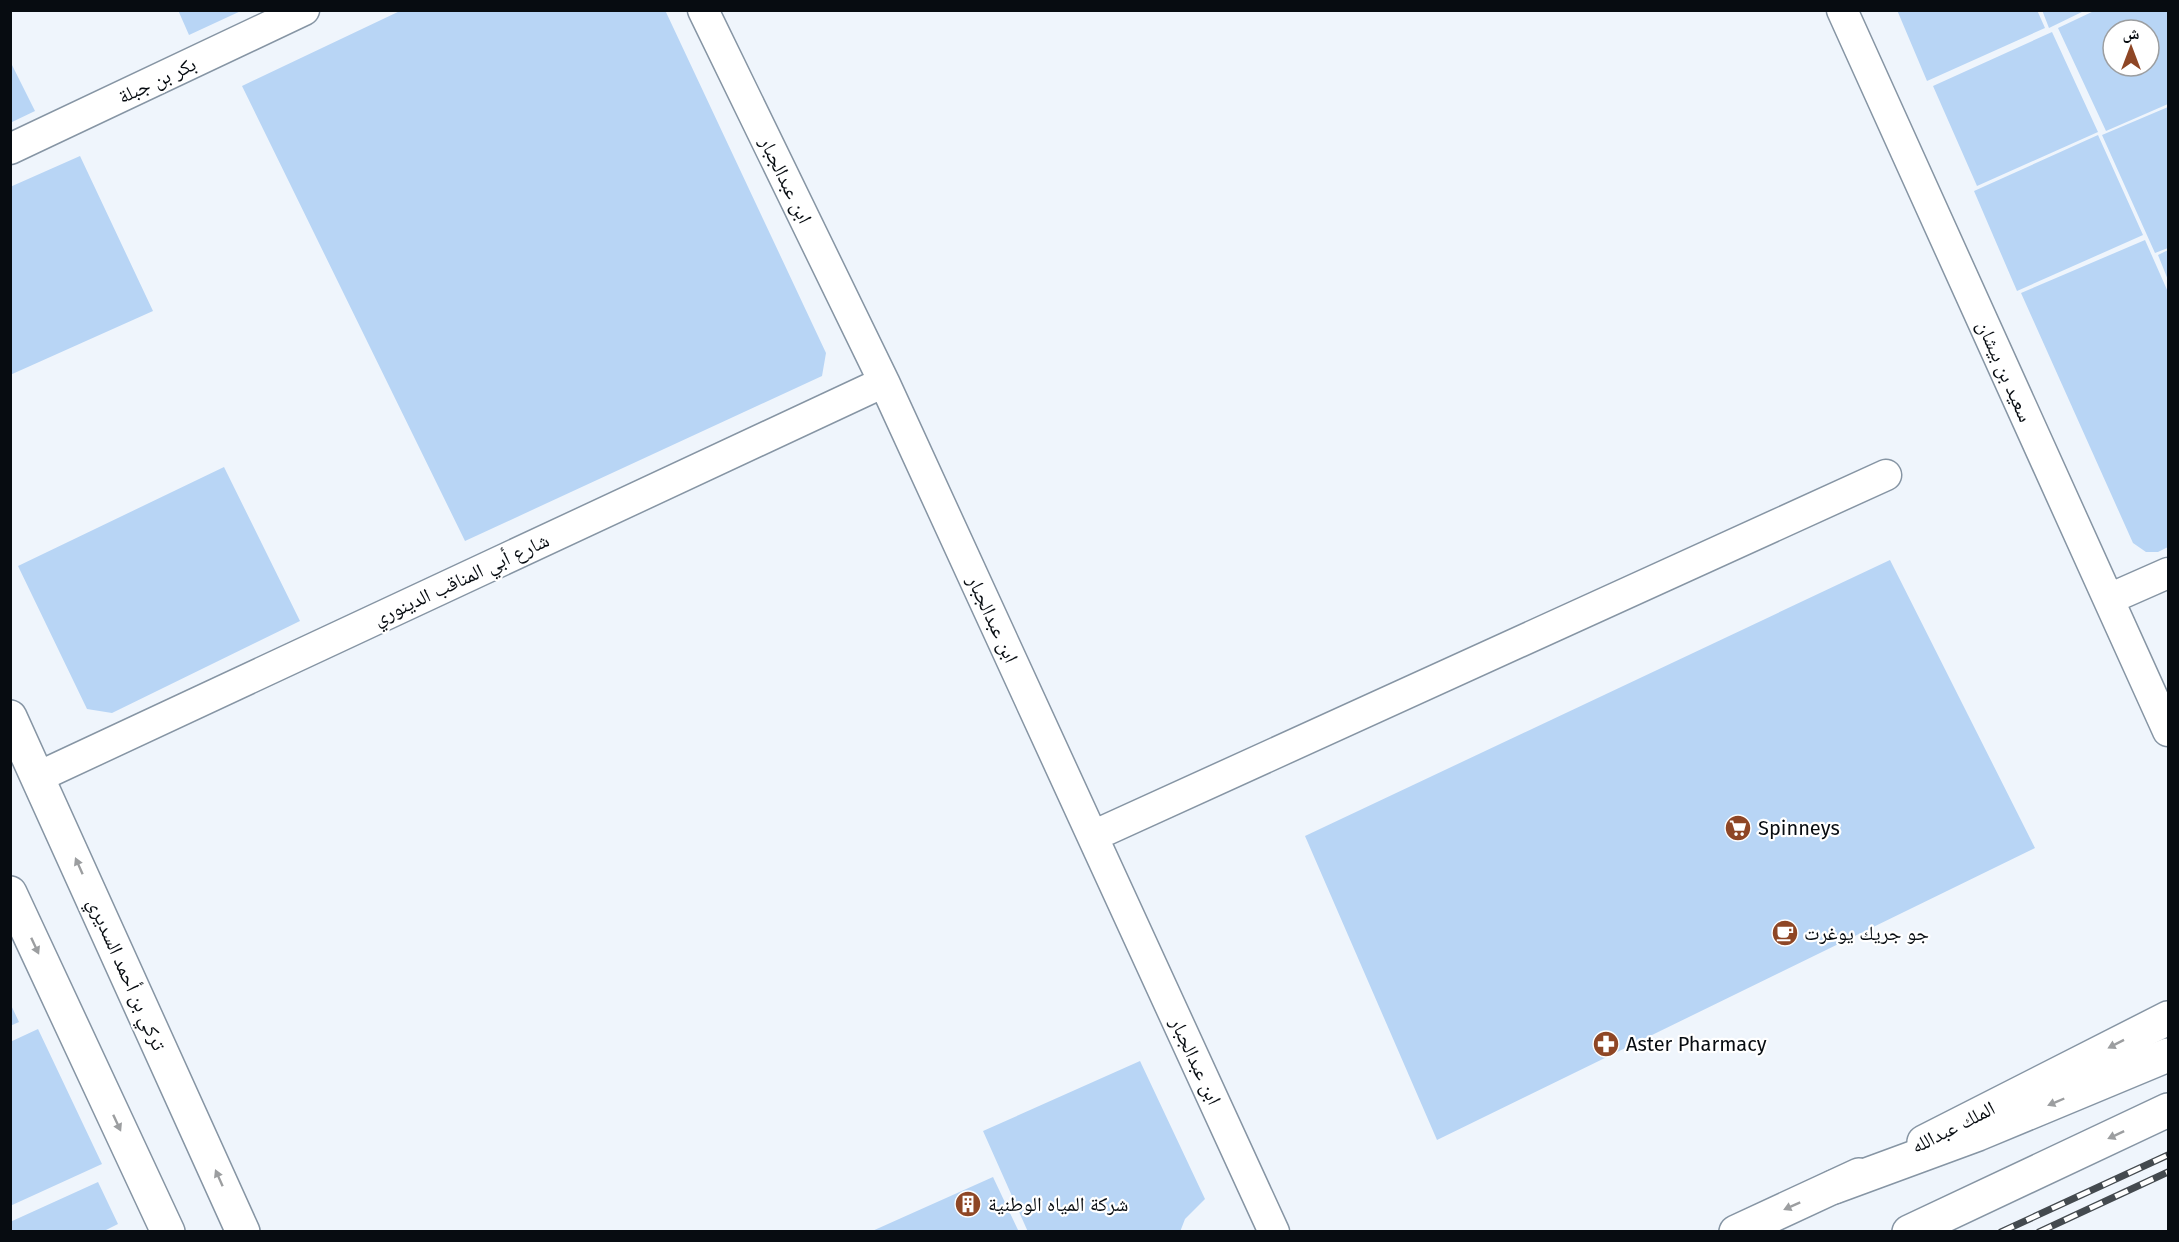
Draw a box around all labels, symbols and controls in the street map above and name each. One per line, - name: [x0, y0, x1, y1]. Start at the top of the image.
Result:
- north arrow: [2101, 18, 2161, 78]
- text: ش: [2123, 24, 2140, 43]
- street label: بكر بن جبلة: [114, 52, 200, 108]
- street label: ابن عبدالجبار: [754, 132, 817, 227]
- street label: سعيد بن بيشان: [1972, 316, 2038, 426]
- street label: شارع أبي المناقب الدينوري: [369, 528, 555, 634]
- street label: ابن عبدالجبار: [962, 571, 1024, 666]
- supermarket icon: Spinneys: [1723, 813, 1753, 843]
- place label: Spinneys: [1758, 816, 1840, 840]
- one-way arrow: [74, 858, 83, 875]
- street label: تركي بن أحمد السديري: [79, 894, 171, 1056]
- cafe icon: جو جريك يوغرت: [1770, 918, 1800, 948]
- place label: جو جريك يوغرت: [1804, 921, 1929, 945]
- one-way arrow: [31, 938, 40, 955]
- street label: ابن عبدالجبار: [1165, 1013, 1227, 1108]
- pharmacy icon: Aster Pharmacy: [1591, 1029, 1621, 1059]
- place label: Aster Pharmacy: [1626, 1032, 1767, 1056]
- one-way arrow: [2108, 1040, 2125, 1049]
- street label: الملك عبدالله: [1907, 1096, 1999, 1158]
- one-way arrow: [2047, 1097, 2065, 1107]
- one-way arrow: [113, 1114, 122, 1131]
- one-way arrow: [2107, 1130, 2124, 1139]
- one-way arrow: [215, 1170, 224, 1187]
- building icon: شركة المياه الوطنية: [953, 1189, 983, 1219]
- place label: شركة المياه الوطنية: [988, 1192, 1129, 1216]
- one-way arrow: [1783, 1202, 1800, 1211]

